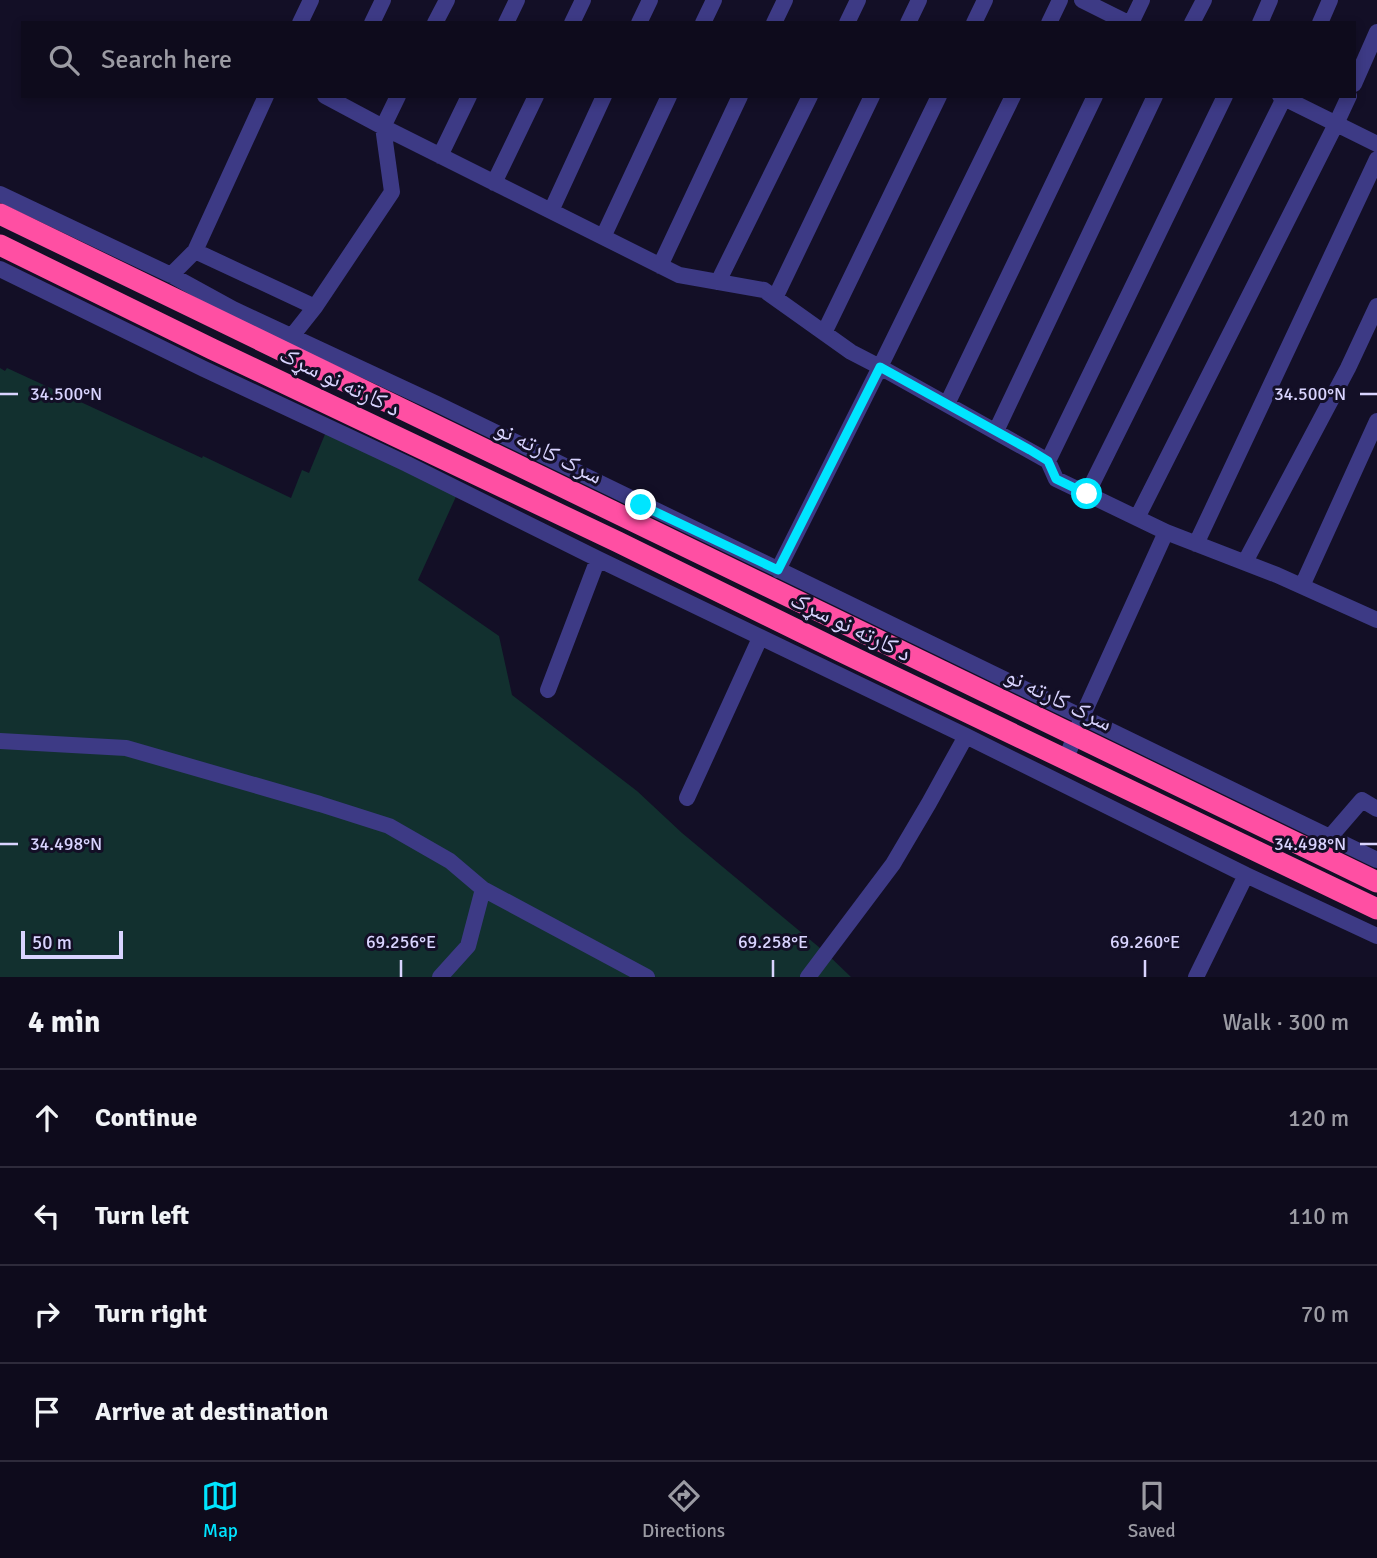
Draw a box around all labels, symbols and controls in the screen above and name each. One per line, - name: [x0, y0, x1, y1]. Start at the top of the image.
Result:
- search box: [21, 21, 1356, 98]
- icon: search: [45, 41, 83, 79]
- text: Search here: [101, 44, 232, 76]
- street label: د کارته نو سړک: [275, 339, 405, 423]
- text: 34.500°N: [30, 383, 102, 405]
- text: 34.500°N: [1274, 383, 1346, 405]
- street label: سرک کارته نو: [490, 413, 608, 491]
- route start: [1071, 478, 1102, 509]
- route end: [625, 489, 656, 520]
- street label: د کارته نو سړک: [786, 584, 916, 668]
- street label: سرک کارته نو: [1000, 660, 1118, 738]
- text: 34.498°N: [30, 833, 102, 855]
- text: 34.498°N: [1274, 833, 1346, 855]
- scale bar: [21, 928, 122, 960]
- text: 50 m: [32, 931, 72, 955]
- text: 69.256°E: [366, 931, 436, 953]
- text: 69.258°E: [738, 931, 808, 953]
- text: 69.260°E: [1110, 931, 1180, 953]
- text: 4 min: [28, 1004, 100, 1041]
- text: Walk · 300 m: [1223, 1008, 1349, 1037]
- icon: ahead: [28, 1099, 66, 1137]
- text: Continue: [95, 1102, 197, 1134]
- text: 120 m: [1288, 1104, 1349, 1133]
- icon: left: [28, 1197, 66, 1235]
- text: Turn left: [95, 1200, 189, 1232]
- text: 110 m: [1288, 1202, 1349, 1231]
- icon: right: [28, 1295, 66, 1333]
- text: Turn right: [95, 1298, 207, 1330]
- text: 70 m: [1301, 1300, 1349, 1329]
- icon: arrive: [28, 1393, 66, 1431]
- text: Arrive at destination: [95, 1396, 328, 1428]
- tab: Map: [201, 1477, 239, 1543]
- tab: Directions: [642, 1477, 725, 1543]
- tab: Saved: [1128, 1477, 1176, 1543]

